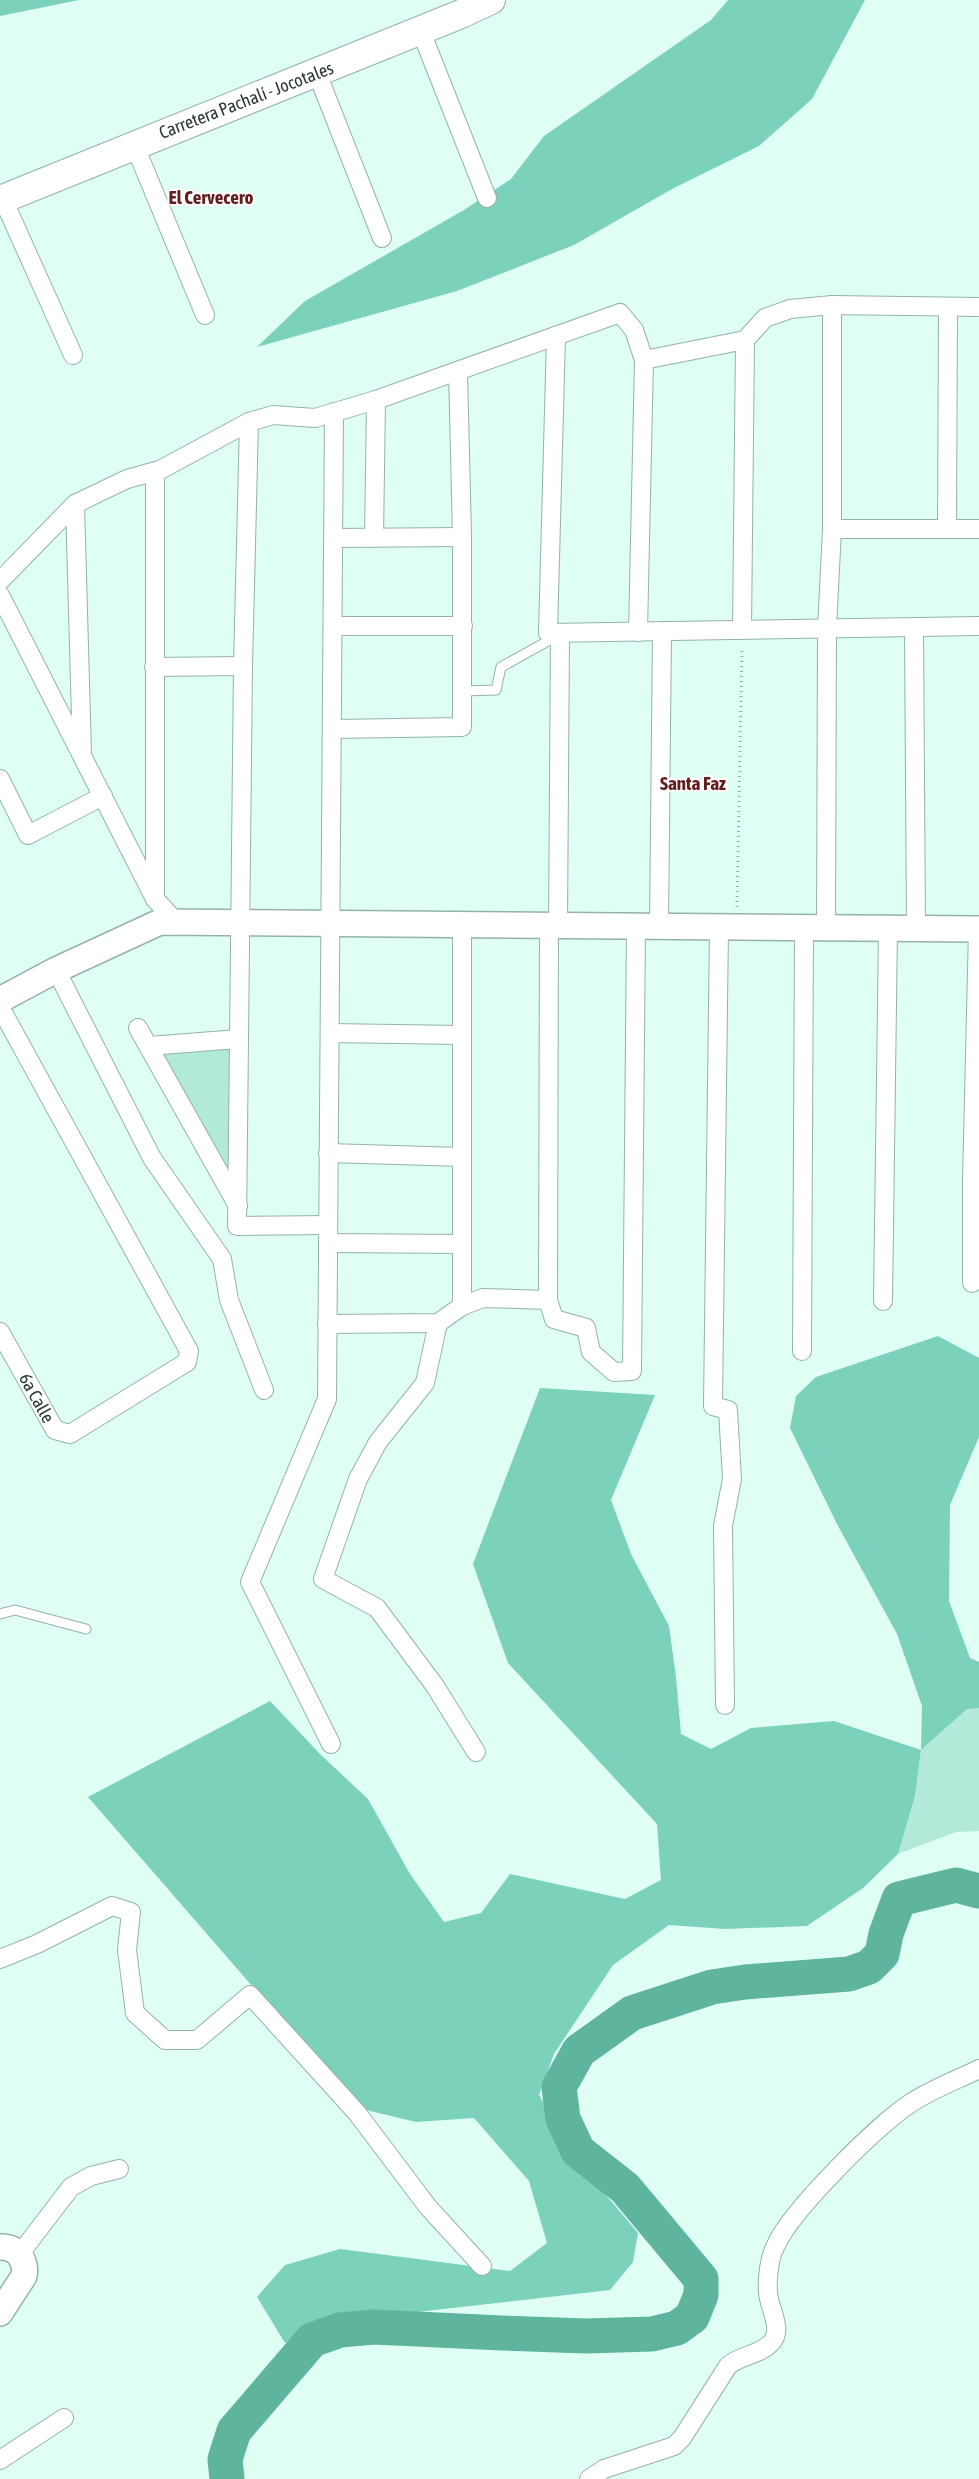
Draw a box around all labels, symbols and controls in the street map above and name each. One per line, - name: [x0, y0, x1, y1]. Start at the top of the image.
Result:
- street label: Carretera Pachalí - Jocotales: [156, 57, 336, 143]
- district label: El Cervecero: [169, 186, 254, 208]
- district label: Santa Faz: [660, 772, 726, 794]
- street label: 6a Calle: [15, 1370, 59, 1426]

